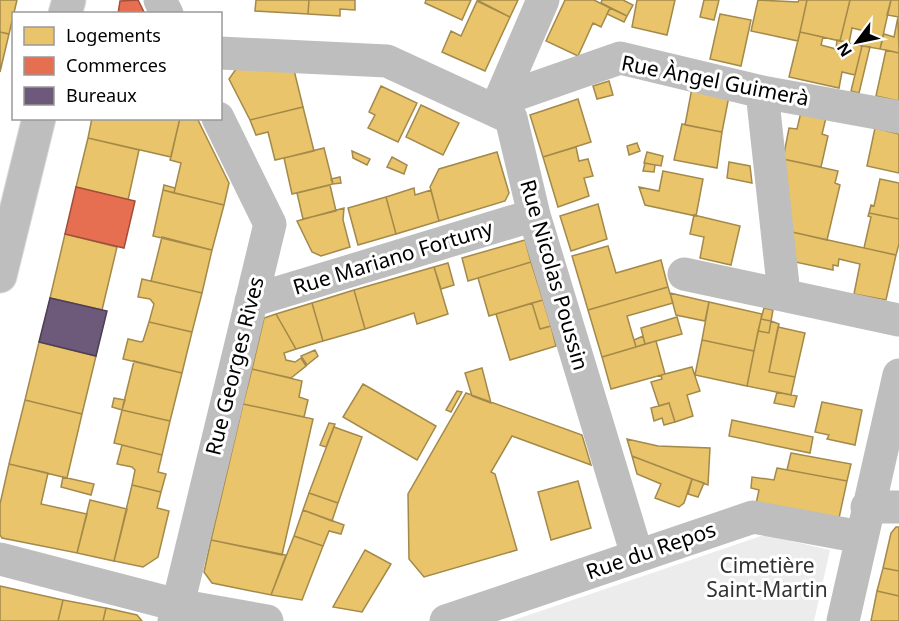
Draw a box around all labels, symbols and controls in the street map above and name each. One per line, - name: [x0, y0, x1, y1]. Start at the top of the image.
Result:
- legend: [12, 12, 222, 120]
- north arrow: [827, 12, 887, 72]
- text: Logements: [66, 23, 161, 47]
- text: N: [832, 39, 857, 61]
- street label: Rue Àngel Guimerà: [619, 48, 811, 112]
- text: Commerces: [66, 53, 167, 77]
- text: Bureaux: [66, 83, 137, 107]
- street label: Rue Nicolas Poussin: [514, 176, 596, 373]
- street label: Rue Mariano Fortuny: [289, 213, 496, 301]
- street label: Rue Georges Rives: [198, 274, 270, 458]
- street label: Rue du Repos: [582, 515, 719, 585]
- park label: Cimetière Saint-Martin: [706, 551, 828, 603]

